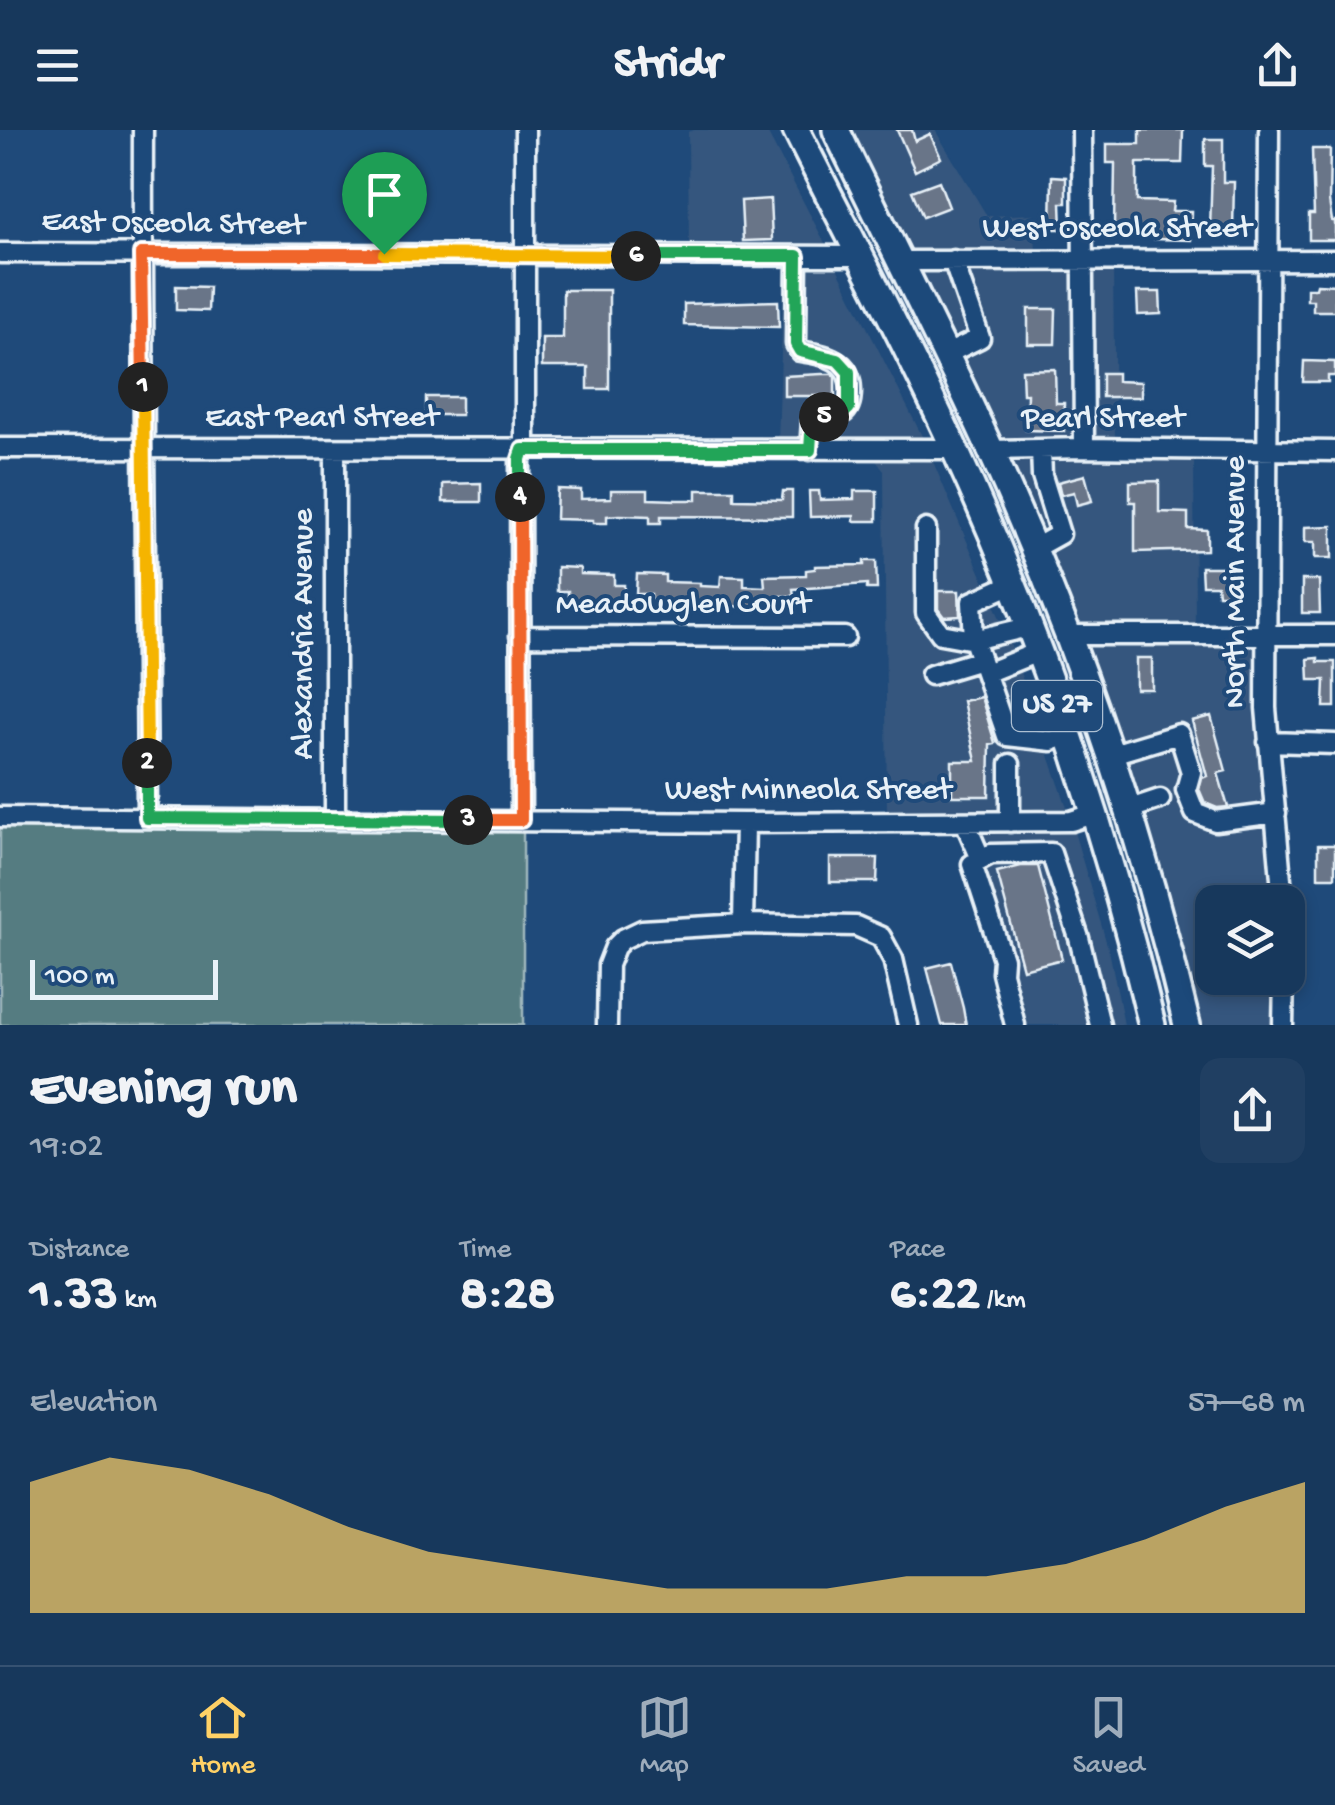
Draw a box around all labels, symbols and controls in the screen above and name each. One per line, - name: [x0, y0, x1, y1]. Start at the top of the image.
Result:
- icon: menu: [30, 38, 85, 93]
- icon: share: [1250, 38, 1305, 93]
- text: Stridr: [614, 39, 721, 92]
- pin: [342, 152, 427, 255]
- icon: arrive: [357, 167, 412, 222]
- street label: East Osceola Street: [41, 204, 308, 246]
- street label: West Osceola Street: [983, 211, 1254, 249]
- pin: 6: [611, 231, 661, 281]
- text: 6: [629, 239, 643, 272]
- pin: 1: [118, 362, 168, 412]
- text: 1: [137, 370, 149, 403]
- pin: 5: [799, 392, 849, 442]
- street label: East Pearl Street: [205, 400, 442, 438]
- text: 5: [817, 400, 831, 433]
- street label: Pearl Street: [1020, 401, 1188, 439]
- street label: North Main Avenue: [1218, 455, 1256, 708]
- pin: 4: [495, 472, 545, 522]
- text: 4: [513, 480, 527, 513]
- street label: Alexandria Avenue: [286, 508, 324, 759]
- street label: Meadowglen Court: [556, 587, 813, 625]
- road number: US 27: [1012, 681, 1102, 731]
- pin: 2: [122, 738, 172, 788]
- text: 2: [140, 746, 154, 779]
- street label: West Minneola Street: [665, 773, 954, 811]
- pin: 3: [443, 795, 493, 845]
- text: 3: [461, 803, 475, 836]
- map controls: [1195, 885, 1305, 995]
- button: layers: [1195, 885, 1305, 995]
- scale bar: [30, 955, 218, 1000]
- text: 100 m: [45, 961, 115, 994]
- button: share: [1200, 1058, 1305, 1163]
- text: Evening run: [30, 1059, 297, 1123]
- text: 19:02: [30, 1129, 103, 1167]
- text: Distance: [30, 1234, 129, 1267]
- text: Time: [460, 1234, 511, 1267]
- text: Pace: [890, 1234, 945, 1267]
- text: 1.33: [30, 1267, 118, 1326]
- text: 8:28: [460, 1267, 555, 1326]
- text: 6:22: [890, 1267, 980, 1326]
- text: km: [118, 1284, 157, 1317]
- text: /km: [980, 1284, 1026, 1317]
- text: Elevation: [30, 1385, 157, 1423]
- text: 57–68 m: [1188, 1385, 1305, 1423]
- tab: Home: [191, 1690, 255, 1783]
- tab: Map: [637, 1690, 692, 1783]
- tab: Saved: [1073, 1690, 1144, 1783]

